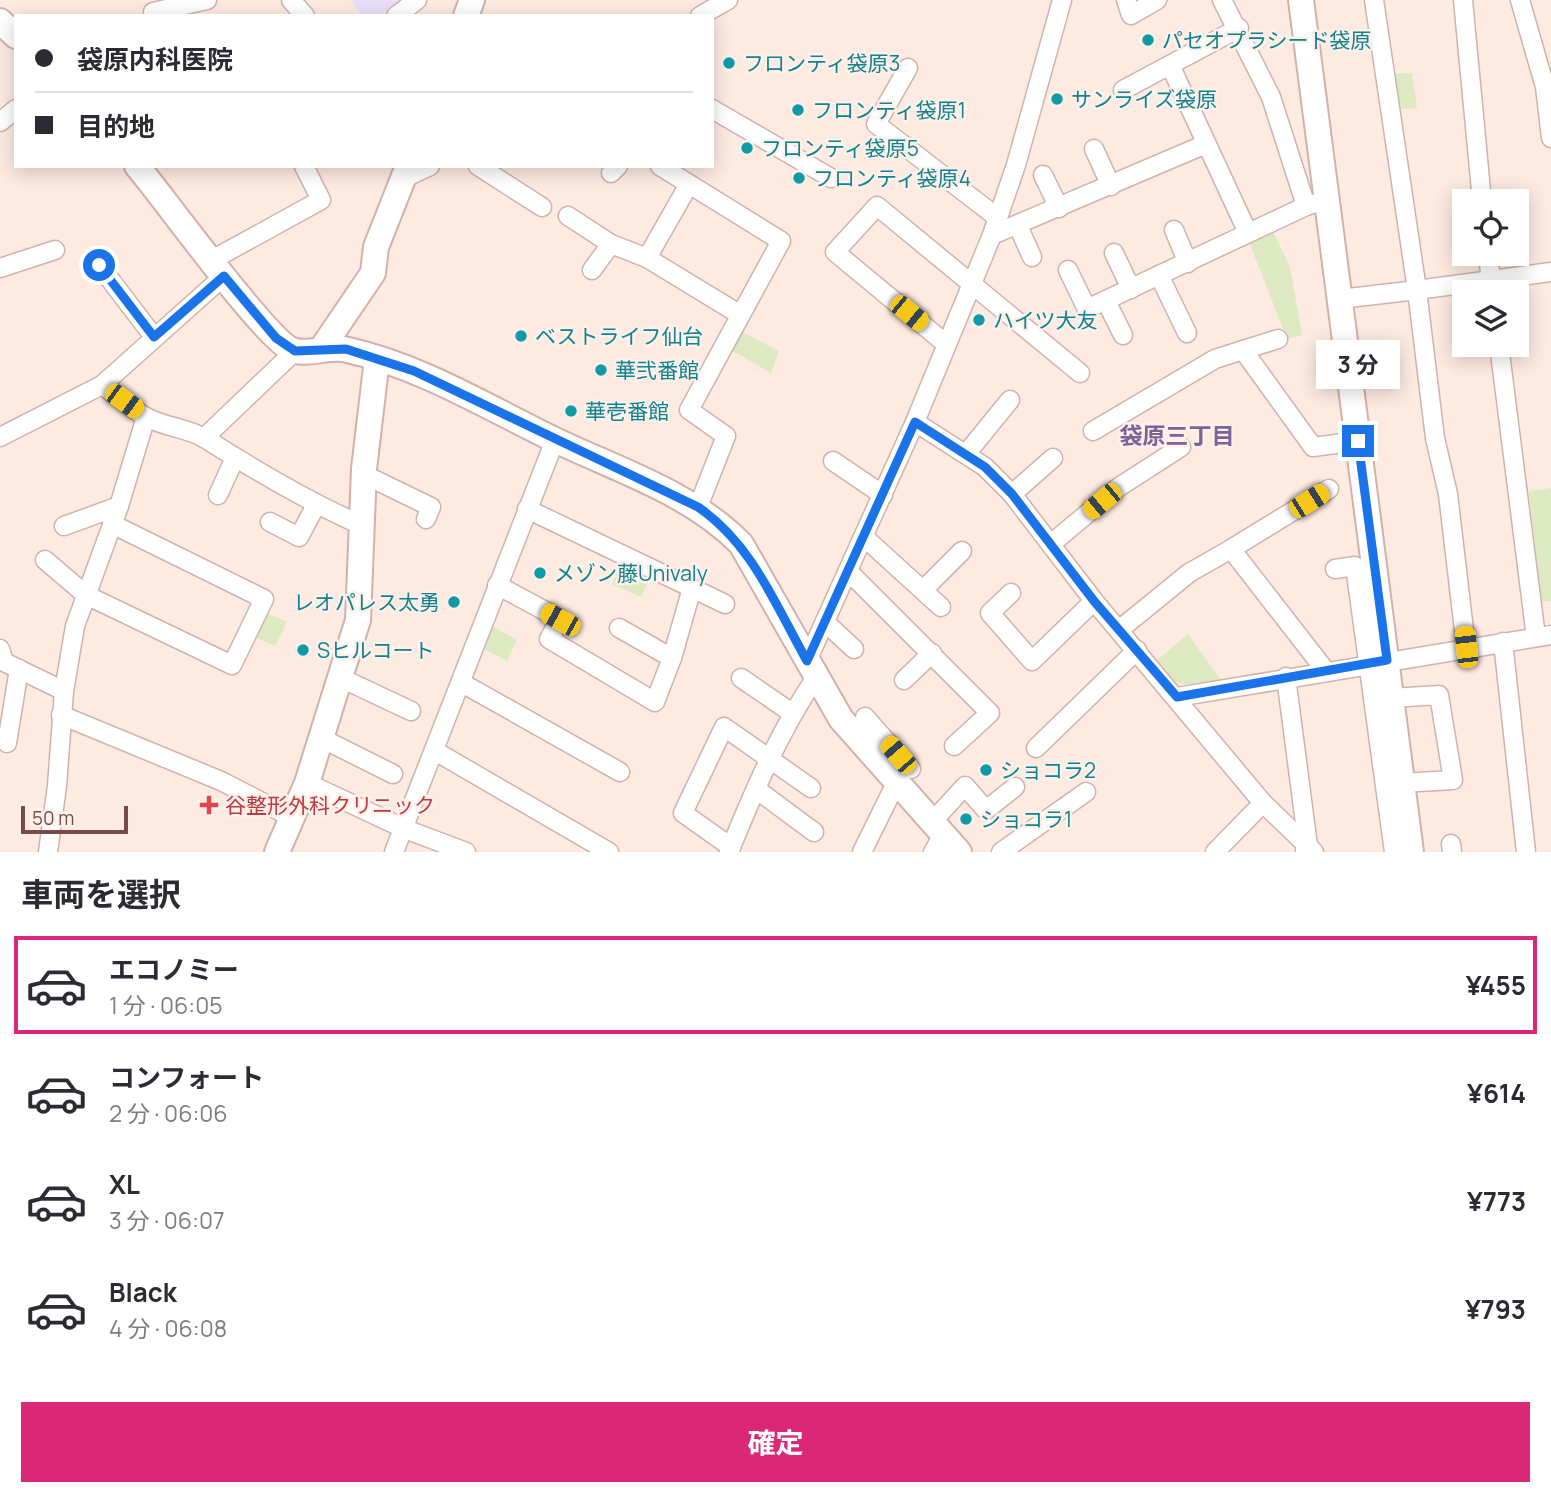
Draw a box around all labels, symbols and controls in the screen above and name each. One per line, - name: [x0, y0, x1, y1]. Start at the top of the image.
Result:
- place label: パセオプラシード袋原: [1162, 26, 1372, 54]
- marker: パセオプラシード袋原: [1140, 32, 1156, 48]
- text: 袋原内科医院: [77, 41, 233, 77]
- place label: フロンティ袋原3: [743, 49, 900, 77]
- marker: フロンティ袋原3: [721, 55, 737, 71]
- place label: サンライズ袋原: [1071, 85, 1217, 113]
- marker: サンライズ袋原: [1049, 91, 1065, 107]
- place label: フロンティ袋原1: [812, 96, 966, 124]
- marker: フロンティ袋原1: [790, 102, 806, 118]
- text: 目的地: [77, 108, 155, 144]
- place label: フロンティ袋原5: [761, 134, 919, 162]
- marker: フロンティ袋原5: [739, 140, 755, 156]
- place label: フロンティ袋原4: [813, 164, 971, 192]
- marker: フロンティ袋原4: [791, 170, 807, 186]
- map controls: [1452, 189, 1529, 357]
- button: locate: [1452, 189, 1529, 266]
- route start: [83, 249, 115, 281]
- button: layers: [1452, 280, 1529, 357]
- car: [887, 292, 932, 334]
- place label: ハイツ大友: [993, 306, 1098, 334]
- marker: ハイツ大友: [971, 312, 987, 328]
- place label: ベストライフ仙台: [535, 322, 703, 350]
- marker: ベストライフ仙台: [513, 328, 529, 344]
- callout: 3 分: [1316, 340, 1400, 388]
- text: 3 分: [1338, 348, 1378, 380]
- place label: 華弐番館: [615, 356, 699, 384]
- marker: 華弐番館: [593, 362, 609, 378]
- car: [101, 380, 148, 422]
- place label: 華壱番館: [585, 397, 669, 425]
- marker: 華壱番館: [563, 403, 579, 419]
- district label: 袋原三丁目: [1120, 419, 1235, 451]
- route end: [1342, 425, 1374, 457]
- car: [1080, 479, 1125, 523]
- car: [1286, 481, 1333, 521]
- place label: メゾン藤Univaly: [554, 559, 708, 587]
- marker: メゾン藤Univaly: [532, 565, 548, 581]
- place label: レオパレス太勇: [293, 588, 440, 616]
- marker: レオパレス太勇: [446, 594, 462, 610]
- car: [537, 601, 584, 639]
- car: [1454, 625, 1479, 669]
- place label: Sヒルコート: [317, 636, 435, 664]
- marker: Sヒルコート: [295, 642, 311, 658]
- car: [877, 732, 920, 778]
- place label: ショコラ2: [1000, 756, 1096, 784]
- marker: ショコラ2: [978, 762, 994, 778]
- place label: 谷整形外科クリニック: [225, 791, 435, 819]
- marker: 谷整形外科クリニック: [199, 795, 219, 815]
- scale bar: [21, 803, 128, 835]
- text: 50 m: [32, 805, 74, 831]
- place label: ショコラ1: [980, 805, 1072, 833]
- marker: ショコラ1: [958, 811, 974, 827]
- text: 車両を選択: [21, 872, 181, 916]
- text: エコノミー: [109, 951, 239, 987]
- icon: car: [25, 954, 88, 1017]
- text: ¥455: [1466, 967, 1526, 1003]
- text: 1 分 · 06:05: [109, 989, 222, 1021]
- text: コンフォート: [109, 1059, 264, 1095]
- icon: car: [25, 1062, 88, 1125]
- text: ¥614: [1467, 1075, 1526, 1111]
- text: 2 分 · 06:06: [109, 1097, 228, 1129]
- text: XL: [109, 1166, 140, 1202]
- icon: car: [25, 1170, 88, 1233]
- text: ¥773: [1467, 1183, 1526, 1219]
- text: 3 分 · 06:07: [109, 1204, 224, 1236]
- text: Black: [109, 1274, 177, 1310]
- icon: car: [25, 1278, 88, 1341]
- text: ¥793: [1465, 1291, 1526, 1327]
- text: 4 分 · 06:08: [109, 1312, 227, 1344]
- button: 確定: [21, 1402, 1530, 1482]

